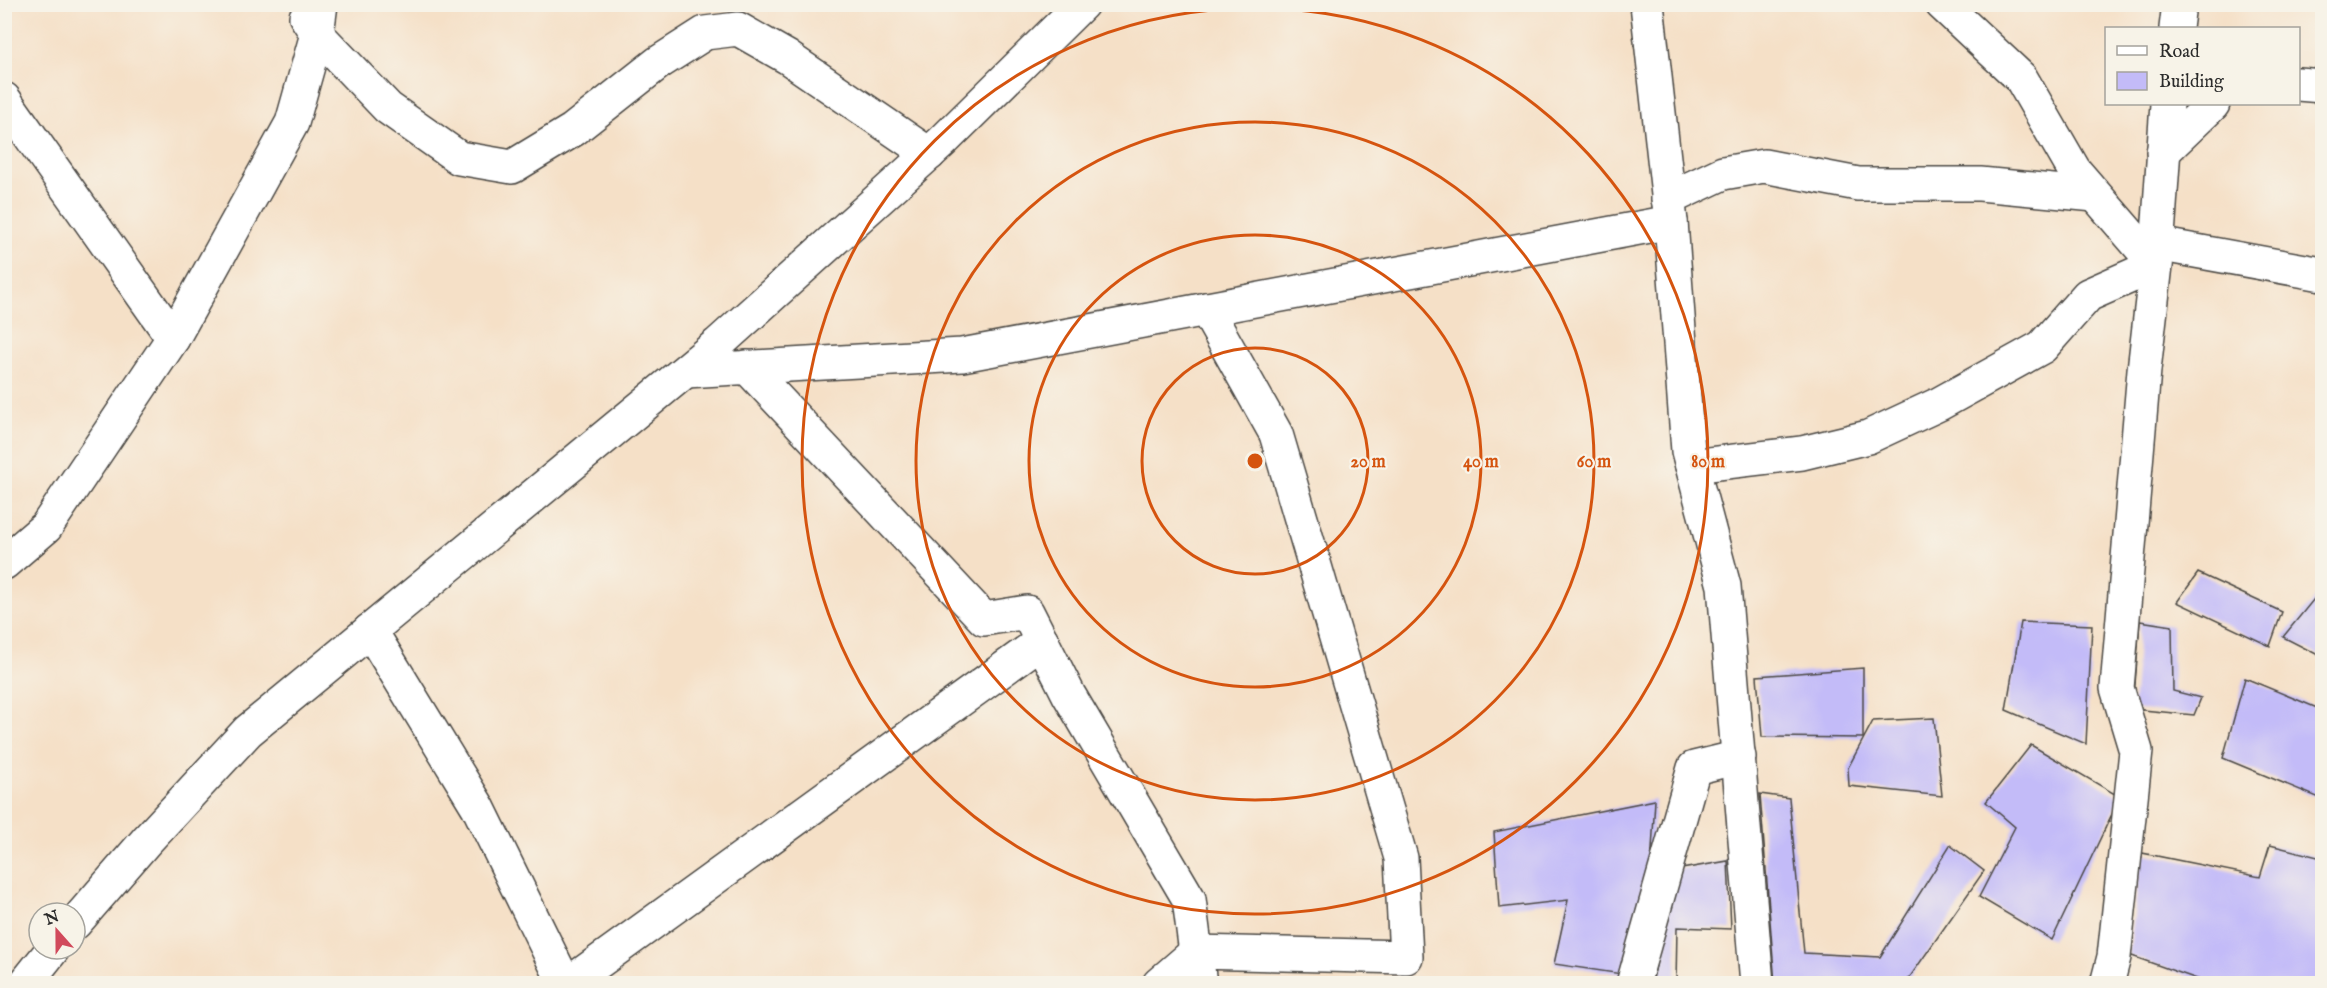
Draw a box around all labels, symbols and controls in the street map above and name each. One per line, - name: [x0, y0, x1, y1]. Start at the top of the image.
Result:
- legend: [2105, 27, 2300, 105]
- text: Road: [2159, 41, 2200, 64]
- text: Building: [2159, 71, 2224, 94]
- centre of rings: [1245, 451, 1265, 471]
- text: 20 m: [1350, 451, 1386, 474]
- text: 40 m: [1463, 451, 1499, 474]
- text: 60 m: [1577, 451, 1611, 474]
- text: 80 m: [1691, 451, 1725, 474]
- north arrow: [27, 901, 87, 961]
- text: N: [41, 907, 63, 931]

